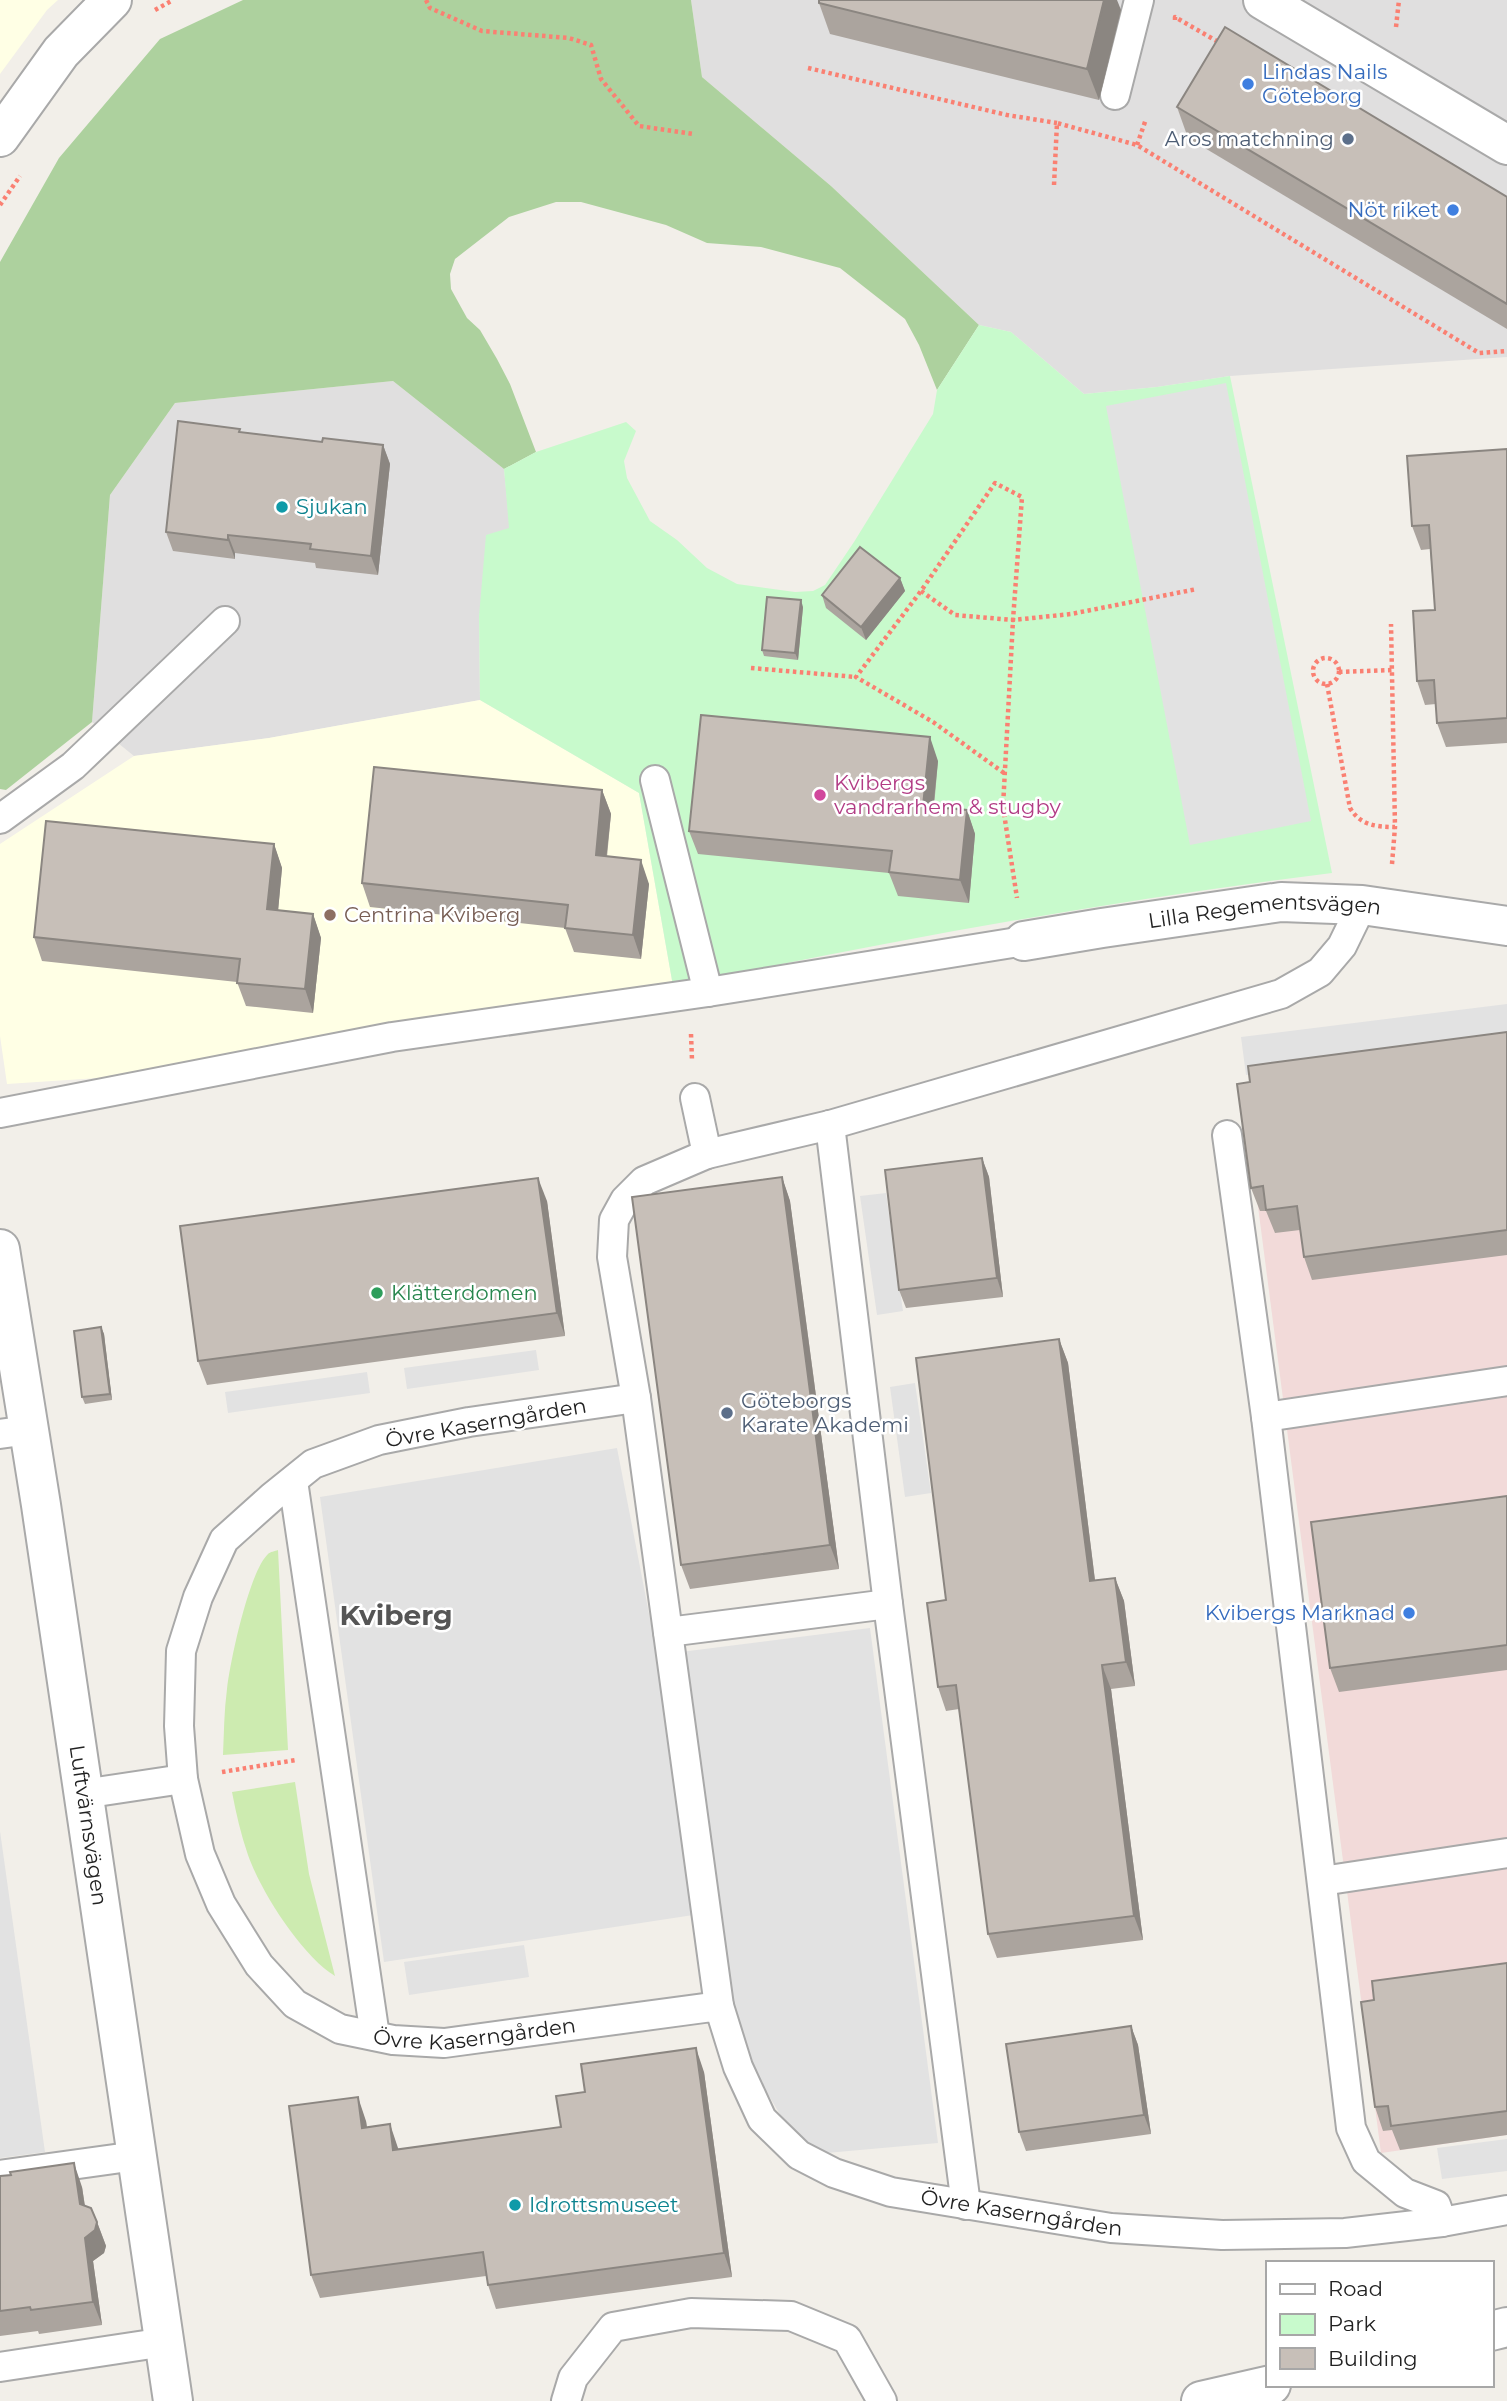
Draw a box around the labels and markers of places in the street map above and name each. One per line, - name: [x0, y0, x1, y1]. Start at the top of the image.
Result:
- place label: Lindas Nails Göteborg: [1262, 59, 1388, 108]
- marker: Lindas Nails Göteborg: [1240, 76, 1256, 92]
- place label: Aros matchning: [1165, 126, 1334, 151]
- marker: Aros matchning: [1340, 131, 1356, 147]
- place label: Nöt riket: [1348, 197, 1439, 222]
- marker: Nöt riket: [1445, 202, 1461, 218]
- place label: Sjukan: [296, 494, 368, 519]
- marker: Sjukan: [274, 499, 290, 515]
- place label: Kvibergs vandrarhem & stugby: [834, 770, 1061, 819]
- marker: Kvibergs vandrarhem & stugby: [812, 787, 828, 803]
- place label: Centrina Kviberg: [344, 902, 520, 927]
- marker: Centrina Kviberg: [322, 907, 338, 923]
- place label: Klätterdomen: [391, 1280, 538, 1305]
- marker: Klätterdomen: [369, 1285, 385, 1301]
- place label: Göteborgs Karate Akademi: [741, 1388, 909, 1437]
- marker: Göteborgs Karate Akademi: [719, 1405, 735, 1421]
- place label: Kvibergs Marknad: [1205, 1600, 1395, 1625]
- marker: Kvibergs Marknad: [1401, 1605, 1417, 1621]
- place label: Idrottsmuseet: [529, 2192, 678, 2217]
- marker: Idrottsmuseet: [507, 2197, 523, 2213]

